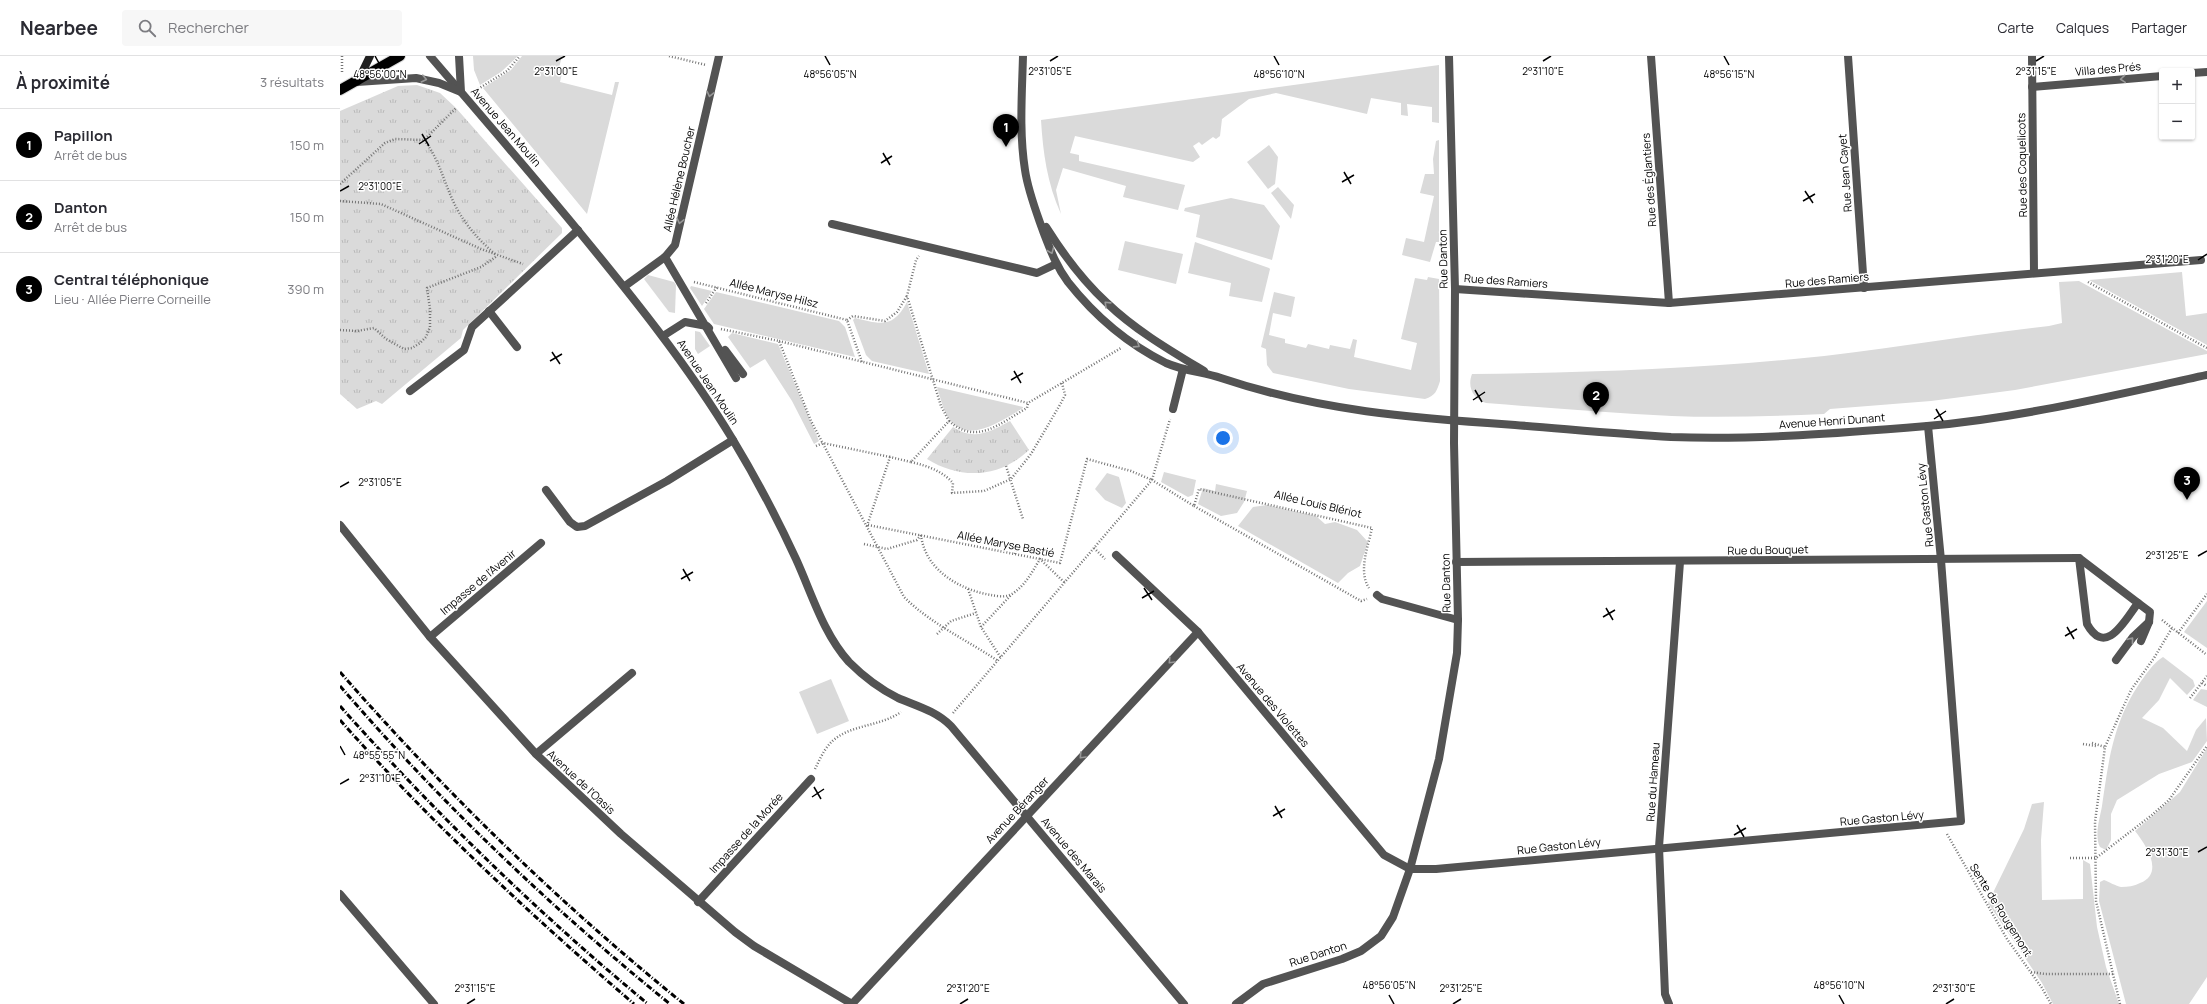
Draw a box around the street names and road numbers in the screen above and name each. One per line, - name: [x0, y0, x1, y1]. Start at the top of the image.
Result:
- street label: Villa des Prés: [2074, 58, 2142, 79]
- street label: Avenue Jean Moulin: [468, 84, 545, 169]
- street label: Rue des Coquelicots: [2013, 112, 2030, 217]
- street label: Allée Hélène Boucher: [659, 125, 698, 233]
- street label: Rue des Églantiers: [1638, 132, 1659, 227]
- street label: Rue Jean Cayet: [1834, 133, 1855, 213]
- street label: Rue Danton: [1434, 229, 1451, 289]
- street label: Rue des Ramiers: [1785, 268, 1870, 291]
- street label: Rue des Ramiers: [1464, 270, 1549, 291]
- street label: Allée Maryse Hilsz: [728, 274, 820, 311]
- street label: Avenue Jean Moulin: [674, 336, 743, 427]
- street label: Avenue Henri Dunant: [1778, 409, 1886, 432]
- street label: Rue Gaston Lévy: [1913, 462, 1936, 548]
- street label: Allée Louis Blériot: [1273, 486, 1363, 521]
- street label: Allée Maryse Bastié: [956, 527, 1057, 560]
- street label: Rue du Bouquet: [1727, 541, 1809, 558]
- street label: Impasse de l'Avenir: [437, 546, 519, 618]
- street label: Rue Danton: [1437, 553, 1454, 613]
- street label: Avenue des Violettes: [1234, 659, 1313, 750]
- street label: Rue du Hameau: [1642, 742, 1663, 822]
- street label: Avenue de l'Oasis: [544, 746, 619, 817]
- street label: Avenue Béranger: [982, 773, 1052, 846]
- street label: Impasse de la Morée: [705, 789, 786, 876]
- street label: Rue Gaston Lévy: [1839, 806, 1925, 829]
- street label: Avenue des Marais: [1038, 814, 1111, 896]
- street label: Rue Gaston Lévy: [1516, 834, 1602, 857]
- street label: Sente de Rougemont: [1967, 860, 2036, 959]
- street label: Rue Danton: [1287, 937, 1348, 970]

